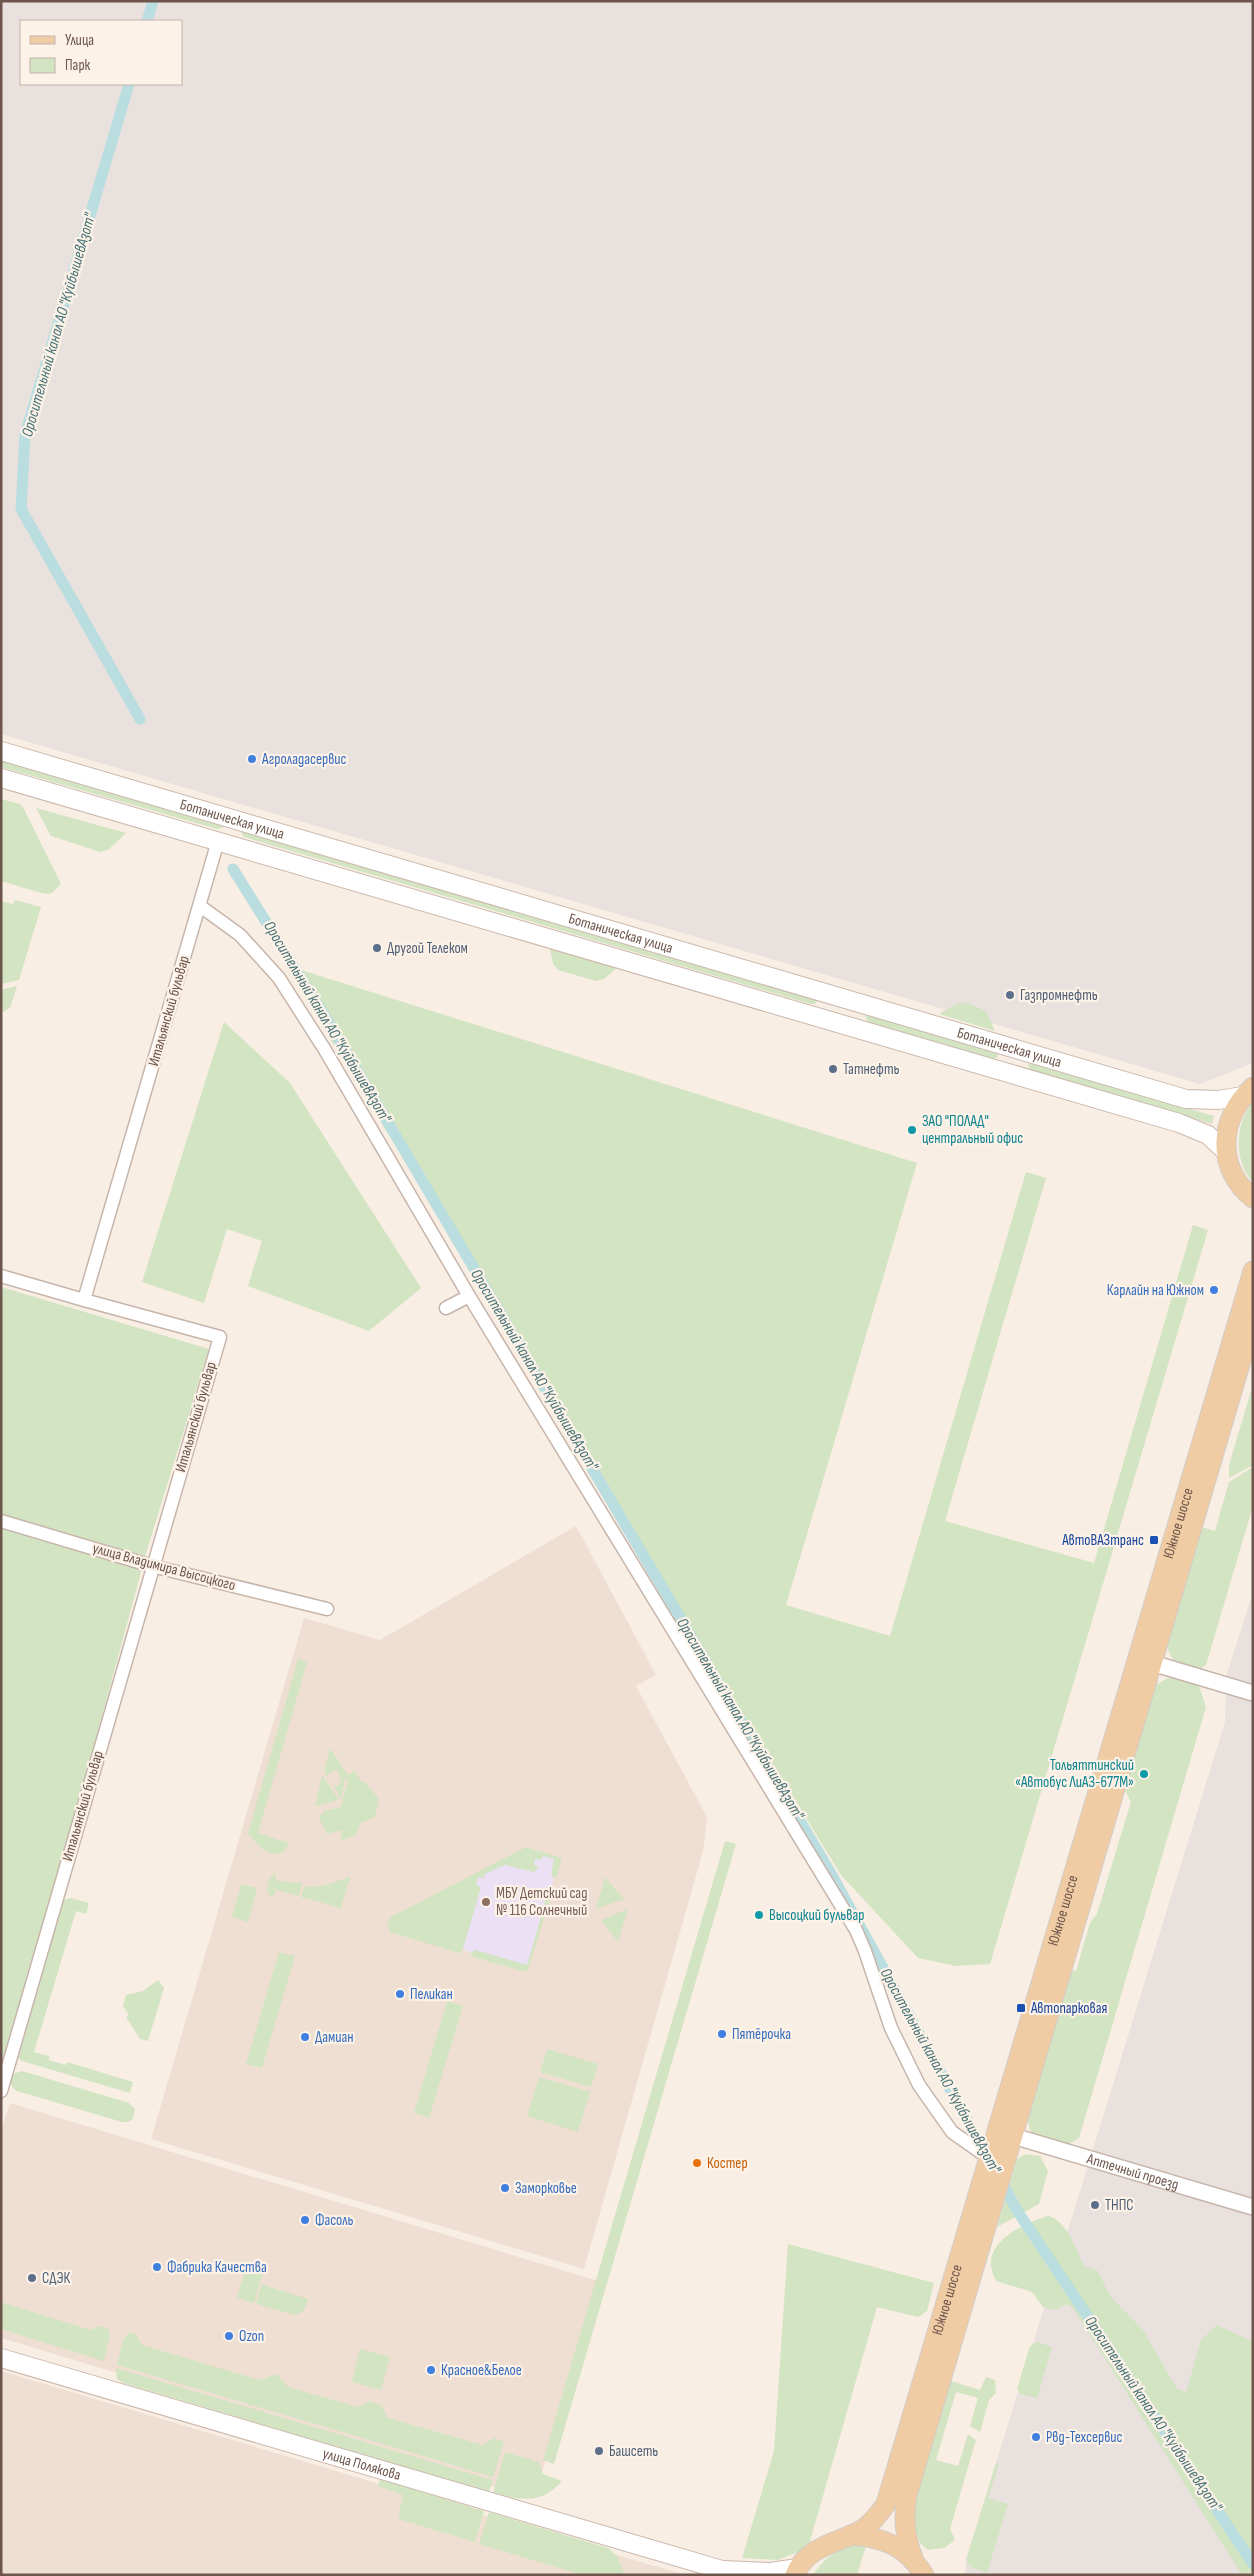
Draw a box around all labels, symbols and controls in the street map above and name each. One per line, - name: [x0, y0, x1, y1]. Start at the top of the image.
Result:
- legend: [20, 20, 182, 85]
- text: Улица: [65, 31, 94, 50]
- text: Парк: [65, 56, 91, 75]
- water label: Оросительный канал АО "КуйбышевАзот": [18, 210, 100, 439]
- place label: Агроладасервис: [261, 750, 347, 769]
- marker: Агроладасервис: [246, 753, 258, 765]
- street label: Ботаническая улица: [178, 795, 287, 843]
- street label: Ботаническая улица: [566, 909, 675, 957]
- water label: Оросительный канал АО "КуйбышевАзот": [259, 918, 396, 1127]
- place label: Другой Телеком: [387, 939, 468, 958]
- marker: Другой Телеком: [371, 942, 383, 954]
- street label: Итальянский бульвар: [144, 954, 194, 1068]
- place label: Газпромнефть: [1020, 986, 1098, 1005]
- marker: Газпромнефть: [1004, 989, 1016, 1001]
- street label: Ботаническая улица: [955, 1023, 1064, 1072]
- place label: Татнефть: [843, 1060, 900, 1079]
- marker: Татнефть: [827, 1063, 839, 1075]
- place label: ЗАО "ПОЛАД" центральный офис: [922, 1112, 1023, 1148]
- marker: ЗАО "ПОЛАД" центральный офис: [906, 1124, 918, 1136]
- water label: Оросительный канал АО "КуйбышевАзот": [466, 1266, 603, 1475]
- place label: Карлайн на Южном: [1107, 1281, 1204, 1300]
- marker: Карлайн на Южном: [1208, 1284, 1220, 1296]
- street label: Итальянский бульвар: [171, 1360, 221, 1474]
- street label: Южное шоссе: [1158, 1486, 1197, 1561]
- place label: АвтоВАЗтранс: [1061, 1531, 1144, 1550]
- marker: АвтоВАЗтранс: [1148, 1534, 1160, 1546]
- street label: улица Владимира Высоцкого: [90, 1539, 238, 1595]
- water label: Оросительный канал АО "КуйбышевАзот": [672, 1615, 809, 1824]
- street label: Итальянский бульвар: [58, 1749, 108, 1863]
- place label: Тольяттинский «Автобус ЛиАЗ-677М»: [1015, 1756, 1134, 1792]
- marker: Тольяттинский «Автобус ЛиАЗ-677М»: [1138, 1768, 1150, 1780]
- street label: Южное шоссе: [1043, 1873, 1082, 1948]
- place label: МБУ Детский сад № 116 Солнечный: [496, 1884, 587, 1920]
- marker: МБУ Детский сад № 116 Солнечный: [480, 1896, 492, 1908]
- place label: Высоцкий бульвар: [769, 1906, 865, 1925]
- marker: Высоцкий бульвар: [753, 1909, 765, 1921]
- water label: Оросительный канал АО "КуйбышевАзот": [876, 1965, 1005, 2178]
- place label: Пеликан: [410, 1985, 453, 2004]
- marker: Пеликан: [394, 1988, 406, 2000]
- place label: Автопарковая: [1030, 1999, 1108, 2018]
- marker: Автопарковая: [1015, 2002, 1027, 2014]
- place label: Пятёрочка: [732, 2025, 791, 2044]
- place label: Дамиан: [315, 2028, 354, 2047]
- marker: Пятёрочка: [716, 2028, 728, 2040]
- marker: Дамиан: [299, 2031, 311, 2043]
- street label: Аптечный проезд: [1084, 2149, 1181, 2194]
- place label: Костер: [707, 2154, 748, 2173]
- marker: Костер: [691, 2157, 703, 2169]
- place label: Заморковье: [515, 2179, 577, 2198]
- marker: Заморковье: [499, 2182, 511, 2194]
- place label: ТНПС: [1105, 2196, 1134, 2215]
- marker: ТНПС: [1089, 2199, 1101, 2211]
- place label: Фасоль: [315, 2211, 354, 2230]
- marker: Фасоль: [299, 2214, 311, 2226]
- place label: Фабрика Качества: [167, 2258, 267, 2277]
- marker: Фабрика Качества: [151, 2261, 163, 2273]
- street label: Южное шоссе: [927, 2262, 966, 2337]
- place label: СДЭК: [42, 2269, 70, 2288]
- marker: СДЭК: [26, 2272, 38, 2284]
- water label: Оросительный канал АО "КуйбышевАзот": [1080, 2313, 1226, 2517]
- place label: Ozon: [239, 2327, 264, 2346]
- marker: Ozon: [223, 2330, 235, 2342]
- place label: Красное&Белое: [441, 2361, 522, 2380]
- marker: Красное&Белое: [425, 2364, 437, 2376]
- place label: Рвд-Техсервис: [1046, 2428, 1123, 2447]
- marker: Рвд-Техсервис: [1030, 2431, 1042, 2443]
- place label: Башсеть: [609, 2442, 658, 2461]
- street label: улица Полякова: [320, 2444, 403, 2485]
- marker: Башсеть: [593, 2445, 605, 2457]

